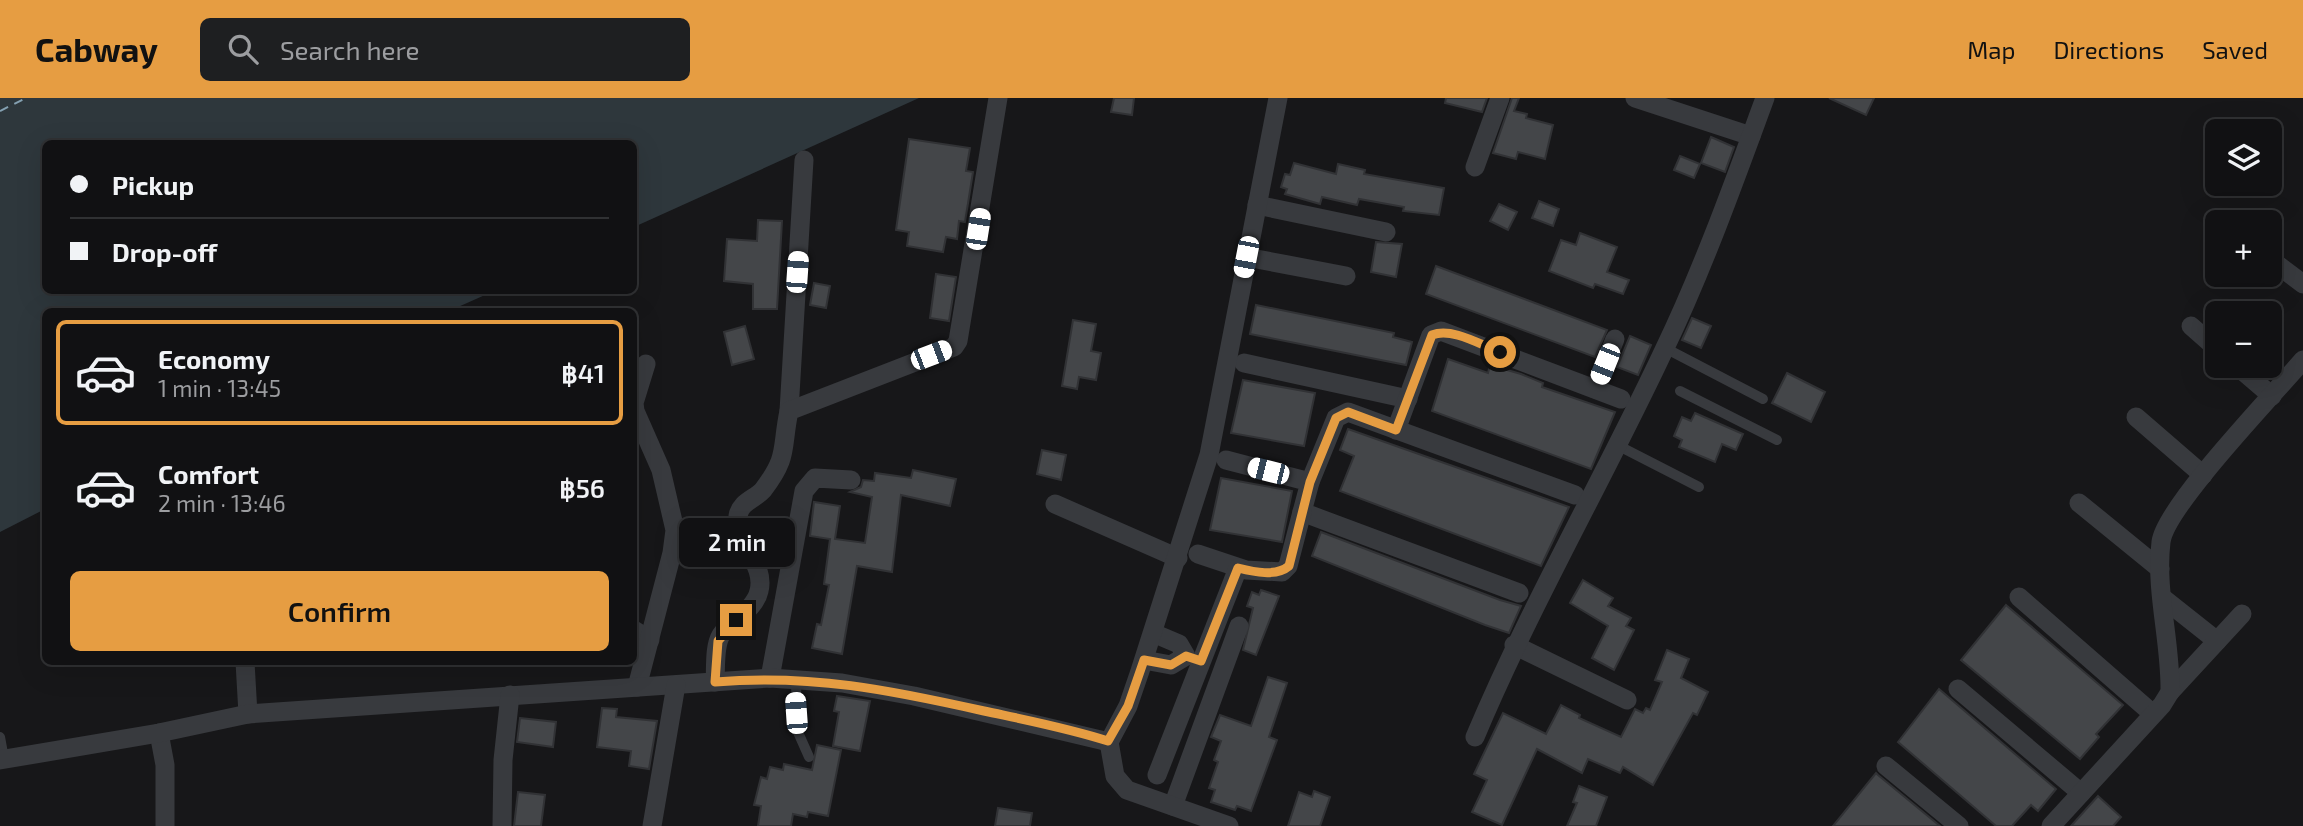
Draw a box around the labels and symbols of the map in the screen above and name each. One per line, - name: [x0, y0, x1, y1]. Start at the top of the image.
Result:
- car: [965, 207, 992, 251]
- car: [1232, 234, 1261, 280]
- car: [786, 250, 809, 294]
- route start: [1484, 336, 1516, 368]
- car: [908, 338, 955, 372]
- car: [1588, 341, 1623, 387]
- car: [1246, 456, 1291, 486]
- callout: 2 min: [678, 518, 794, 568]
- route end: [720, 604, 752, 636]
- car: [785, 691, 808, 735]

